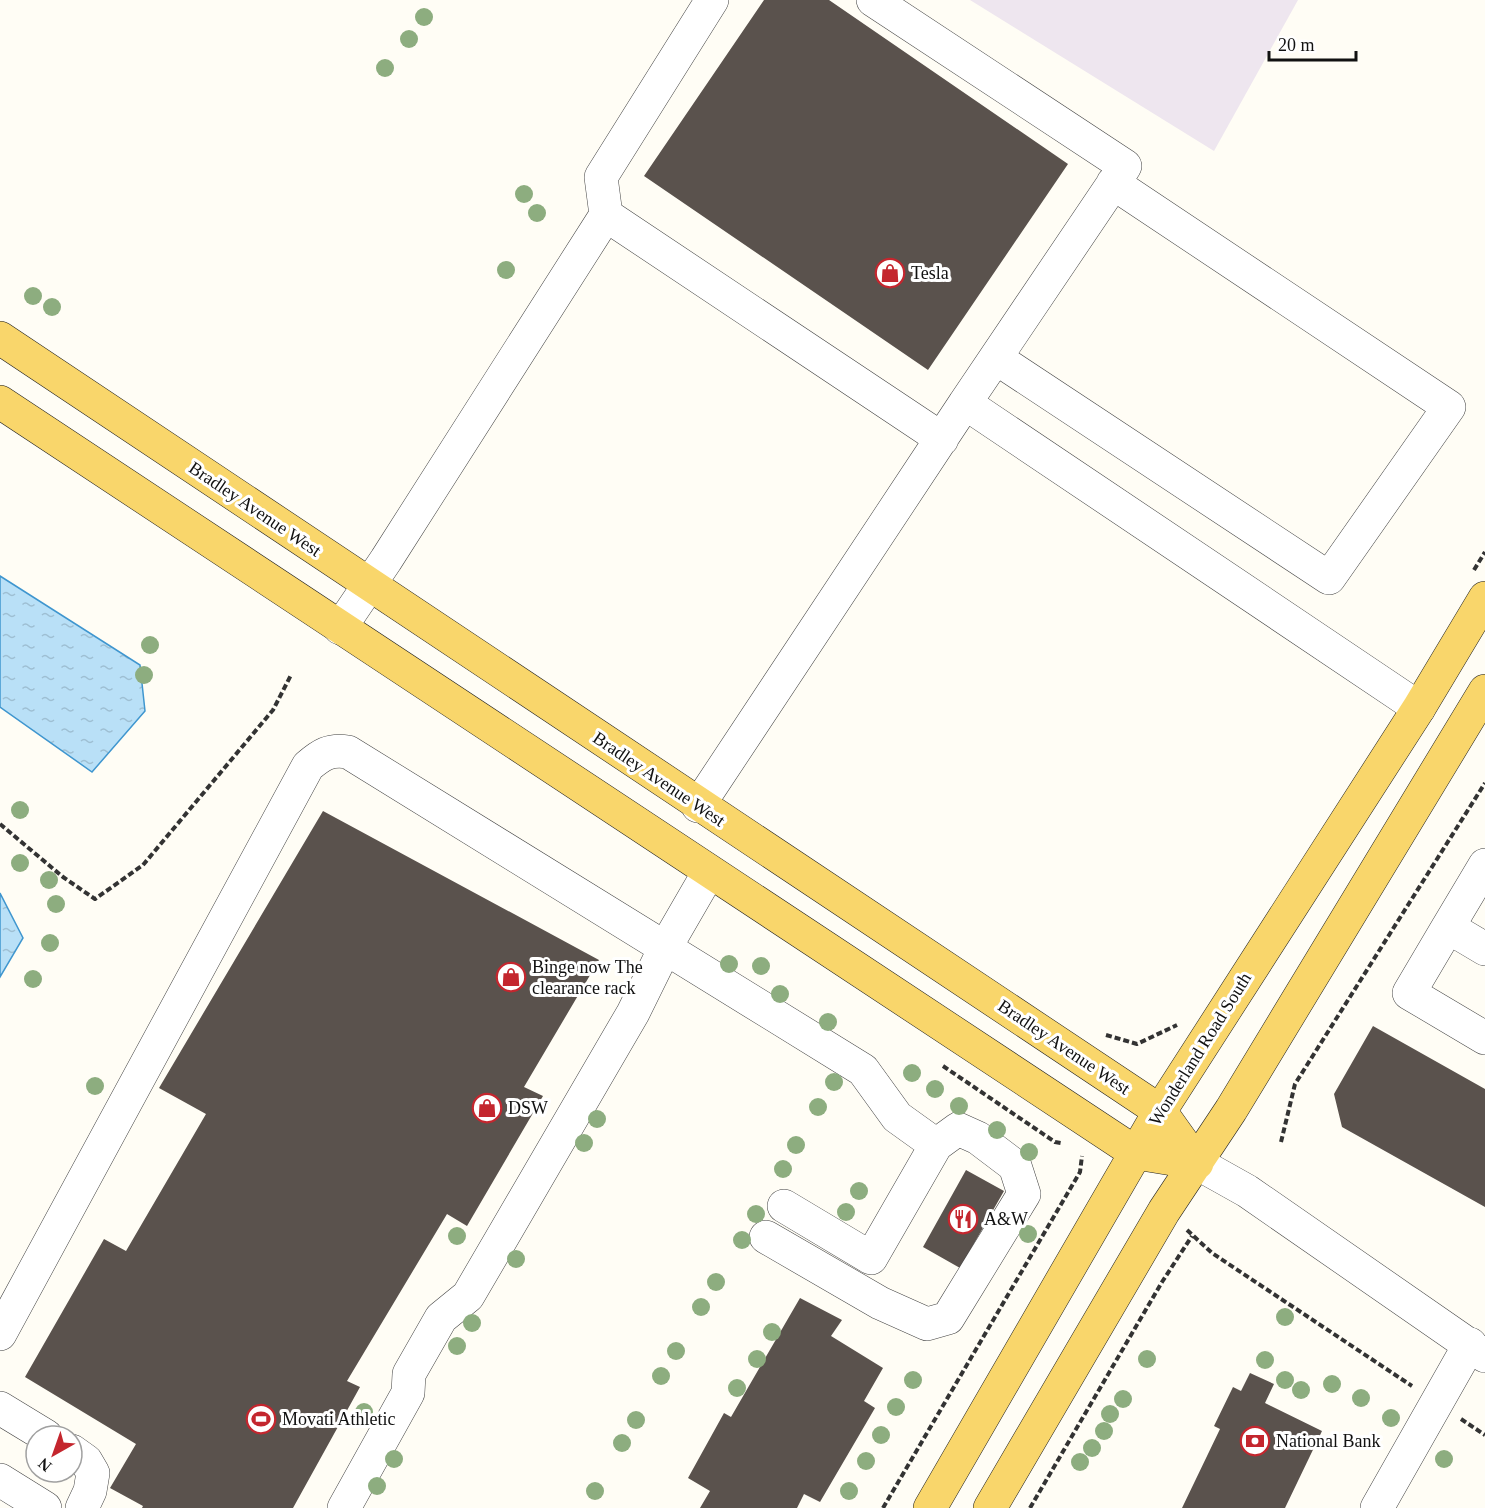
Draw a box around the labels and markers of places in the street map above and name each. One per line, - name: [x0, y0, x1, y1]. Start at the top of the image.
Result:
- shop icon: Tesla: [874, 257, 906, 289]
- place label: Tesla: [911, 263, 949, 283]
- place label: Binge now The clearance rack: [532, 957, 643, 998]
- shop icon: Binge now The clearance rack: [495, 961, 527, 993]
- shop icon: DSW: [471, 1092, 503, 1124]
- place label: DSW: [508, 1098, 548, 1118]
- restaurant icon: A&W: [947, 1203, 979, 1235]
- place label: A&W: [984, 1209, 1028, 1229]
- sports icon: Movati Athletic: [245, 1403, 277, 1435]
- place label: Movati Athletic: [282, 1409, 395, 1429]
- bank icon: National Bank: [1239, 1425, 1271, 1457]
- place label: National Bank: [1276, 1431, 1380, 1451]

